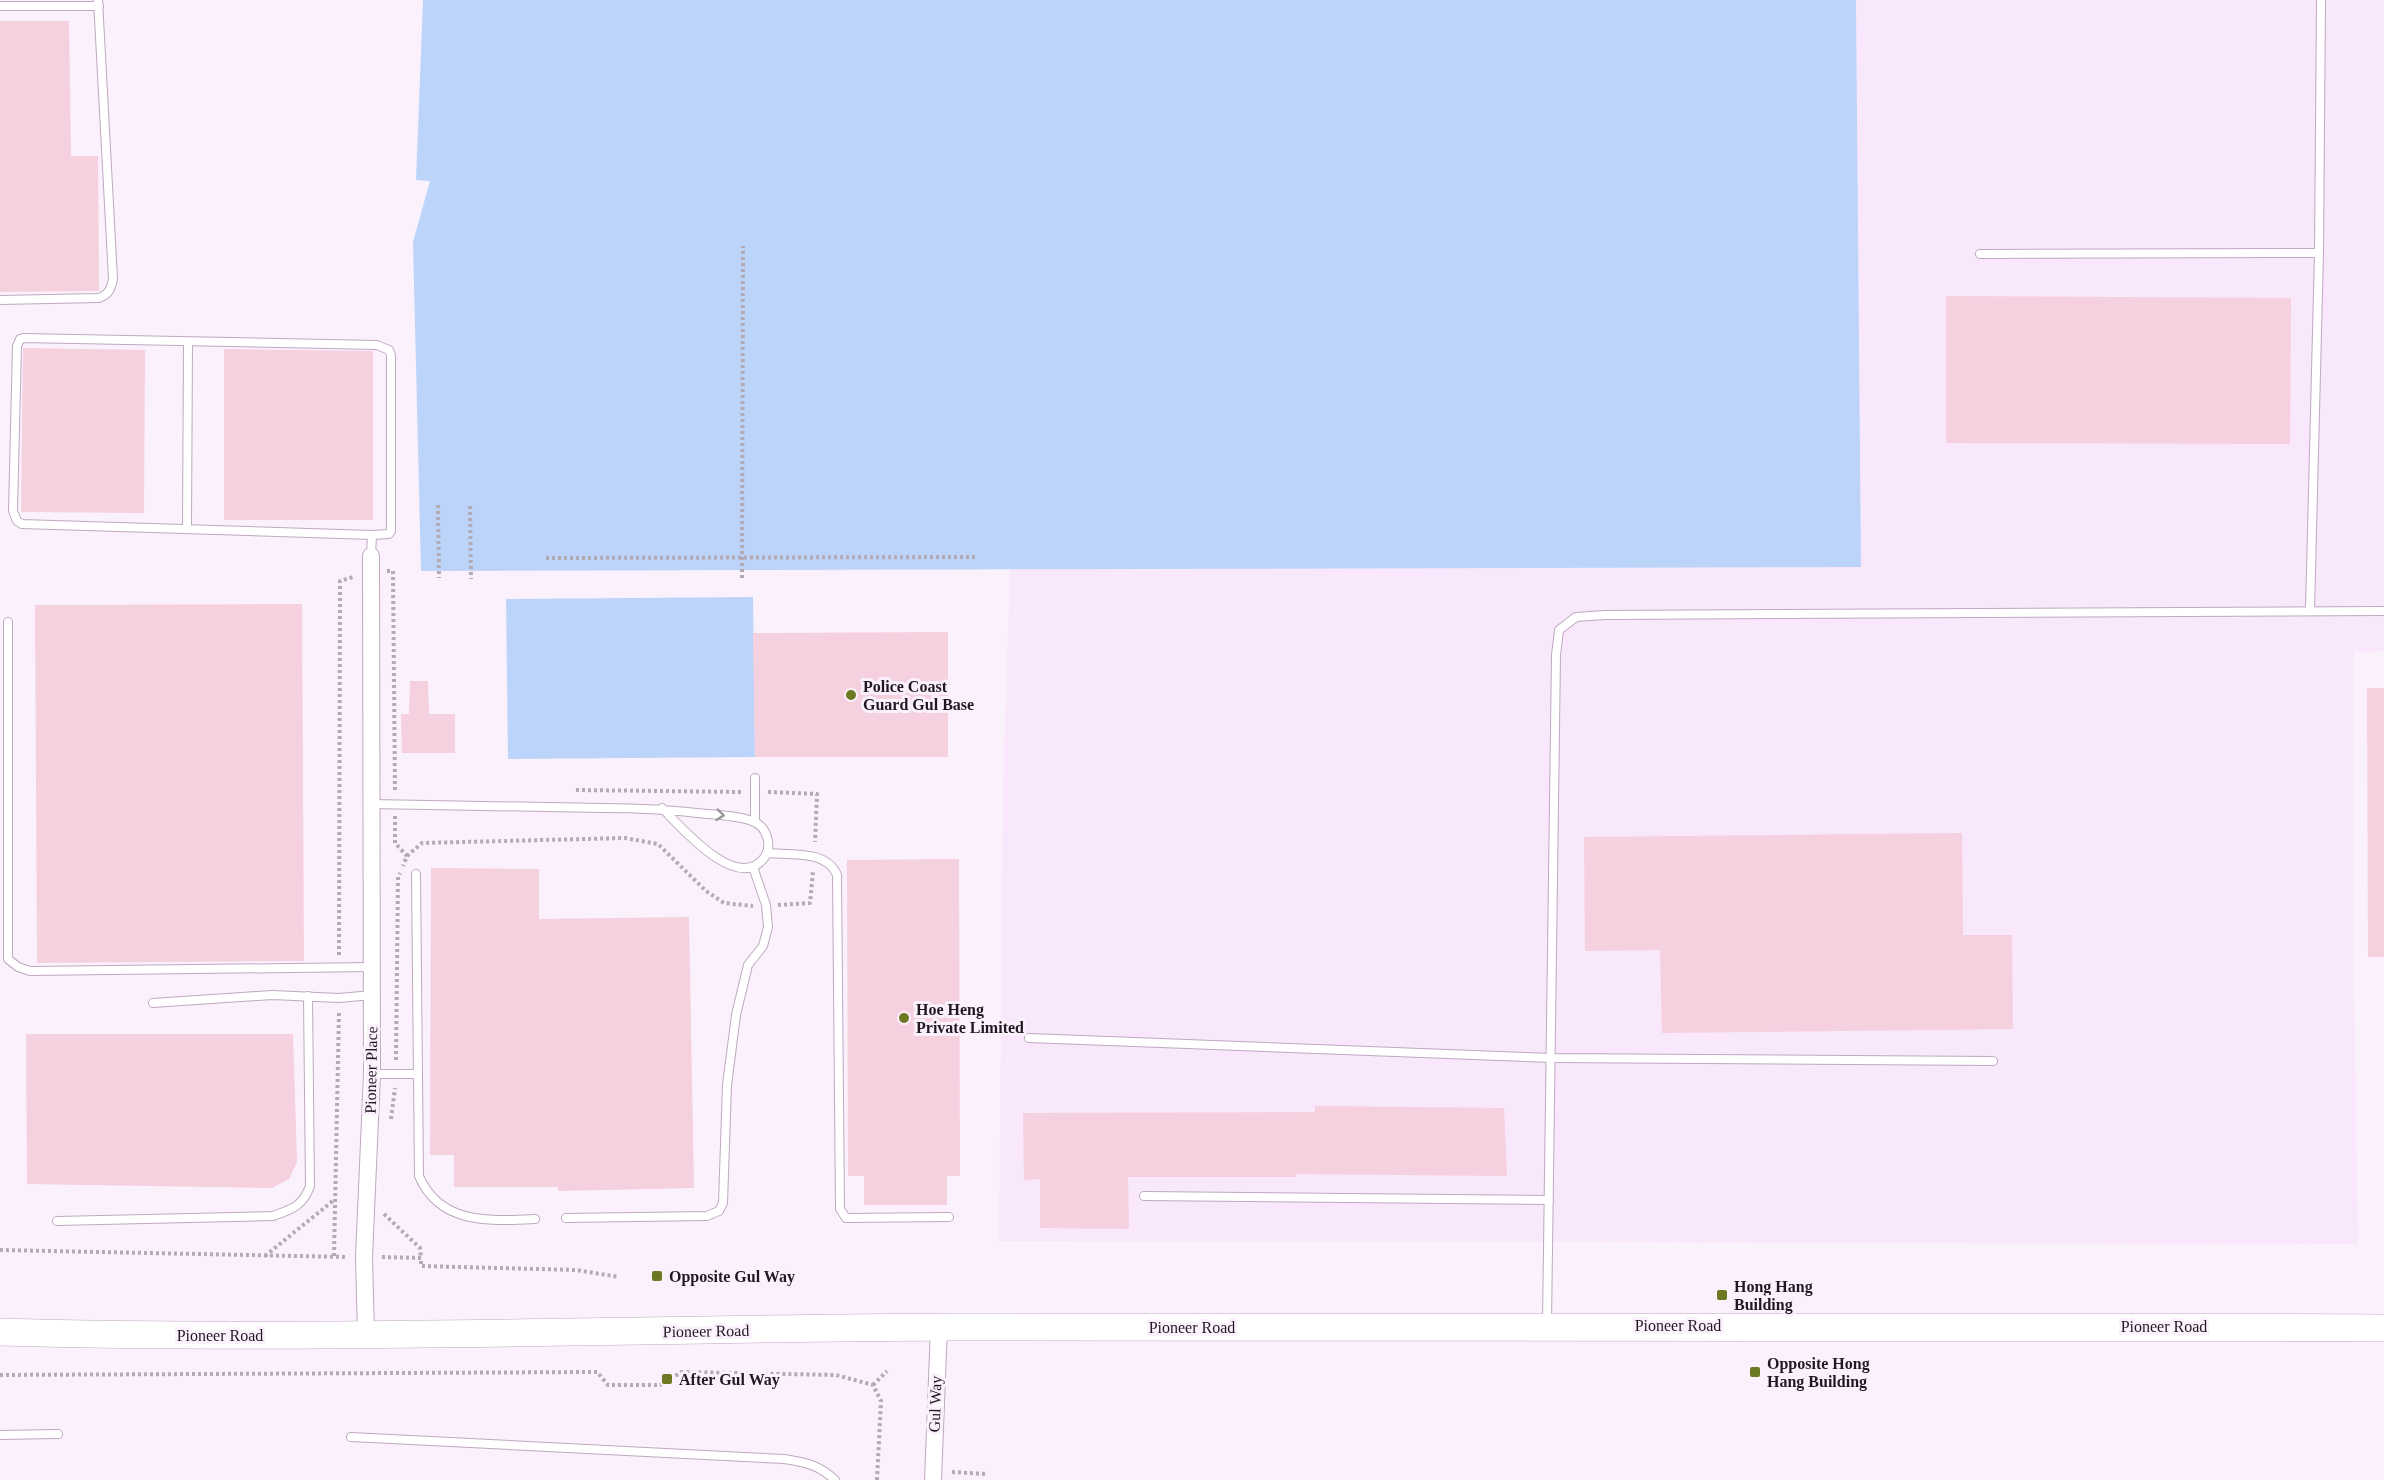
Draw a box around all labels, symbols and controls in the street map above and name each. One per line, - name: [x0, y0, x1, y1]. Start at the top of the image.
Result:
- place label: Police Coast Guard Gul Base: [863, 678, 974, 713]
- marker: Police Coast Guard Gul Base: [844, 688, 858, 702]
- one-way arrow: [715, 808, 725, 821]
- place label: Hoe Heng Private Limited: [916, 1001, 1024, 1036]
- marker: Hoe Heng Private Limited: [897, 1011, 911, 1025]
- street label: Pioneer Place: [362, 1026, 380, 1114]
- place label: Opposite Gul Way: [669, 1268, 795, 1286]
- marker: Opposite Gul Way: [650, 1269, 664, 1283]
- place label: Hong Hang Building: [1734, 1278, 1813, 1314]
- marker: Hong Hang Building: [1715, 1288, 1729, 1302]
- street label: Pioneer Road: [1635, 1317, 1721, 1334]
- street label: Pioneer Road: [2121, 1318, 2207, 1335]
- street label: Pioneer Road: [1149, 1319, 1235, 1336]
- street label: Pioneer Road: [663, 1322, 749, 1340]
- street label: Pioneer Road: [177, 1327, 263, 1344]
- place label: Opposite Hong Hang Building: [1767, 1355, 1870, 1391]
- marker: Opposite Hong Hang Building: [1748, 1365, 1762, 1379]
- place label: After Gul Way: [679, 1371, 780, 1389]
- marker: After Gul Way: [660, 1372, 674, 1386]
- street label: Gul Way: [926, 1375, 945, 1433]

